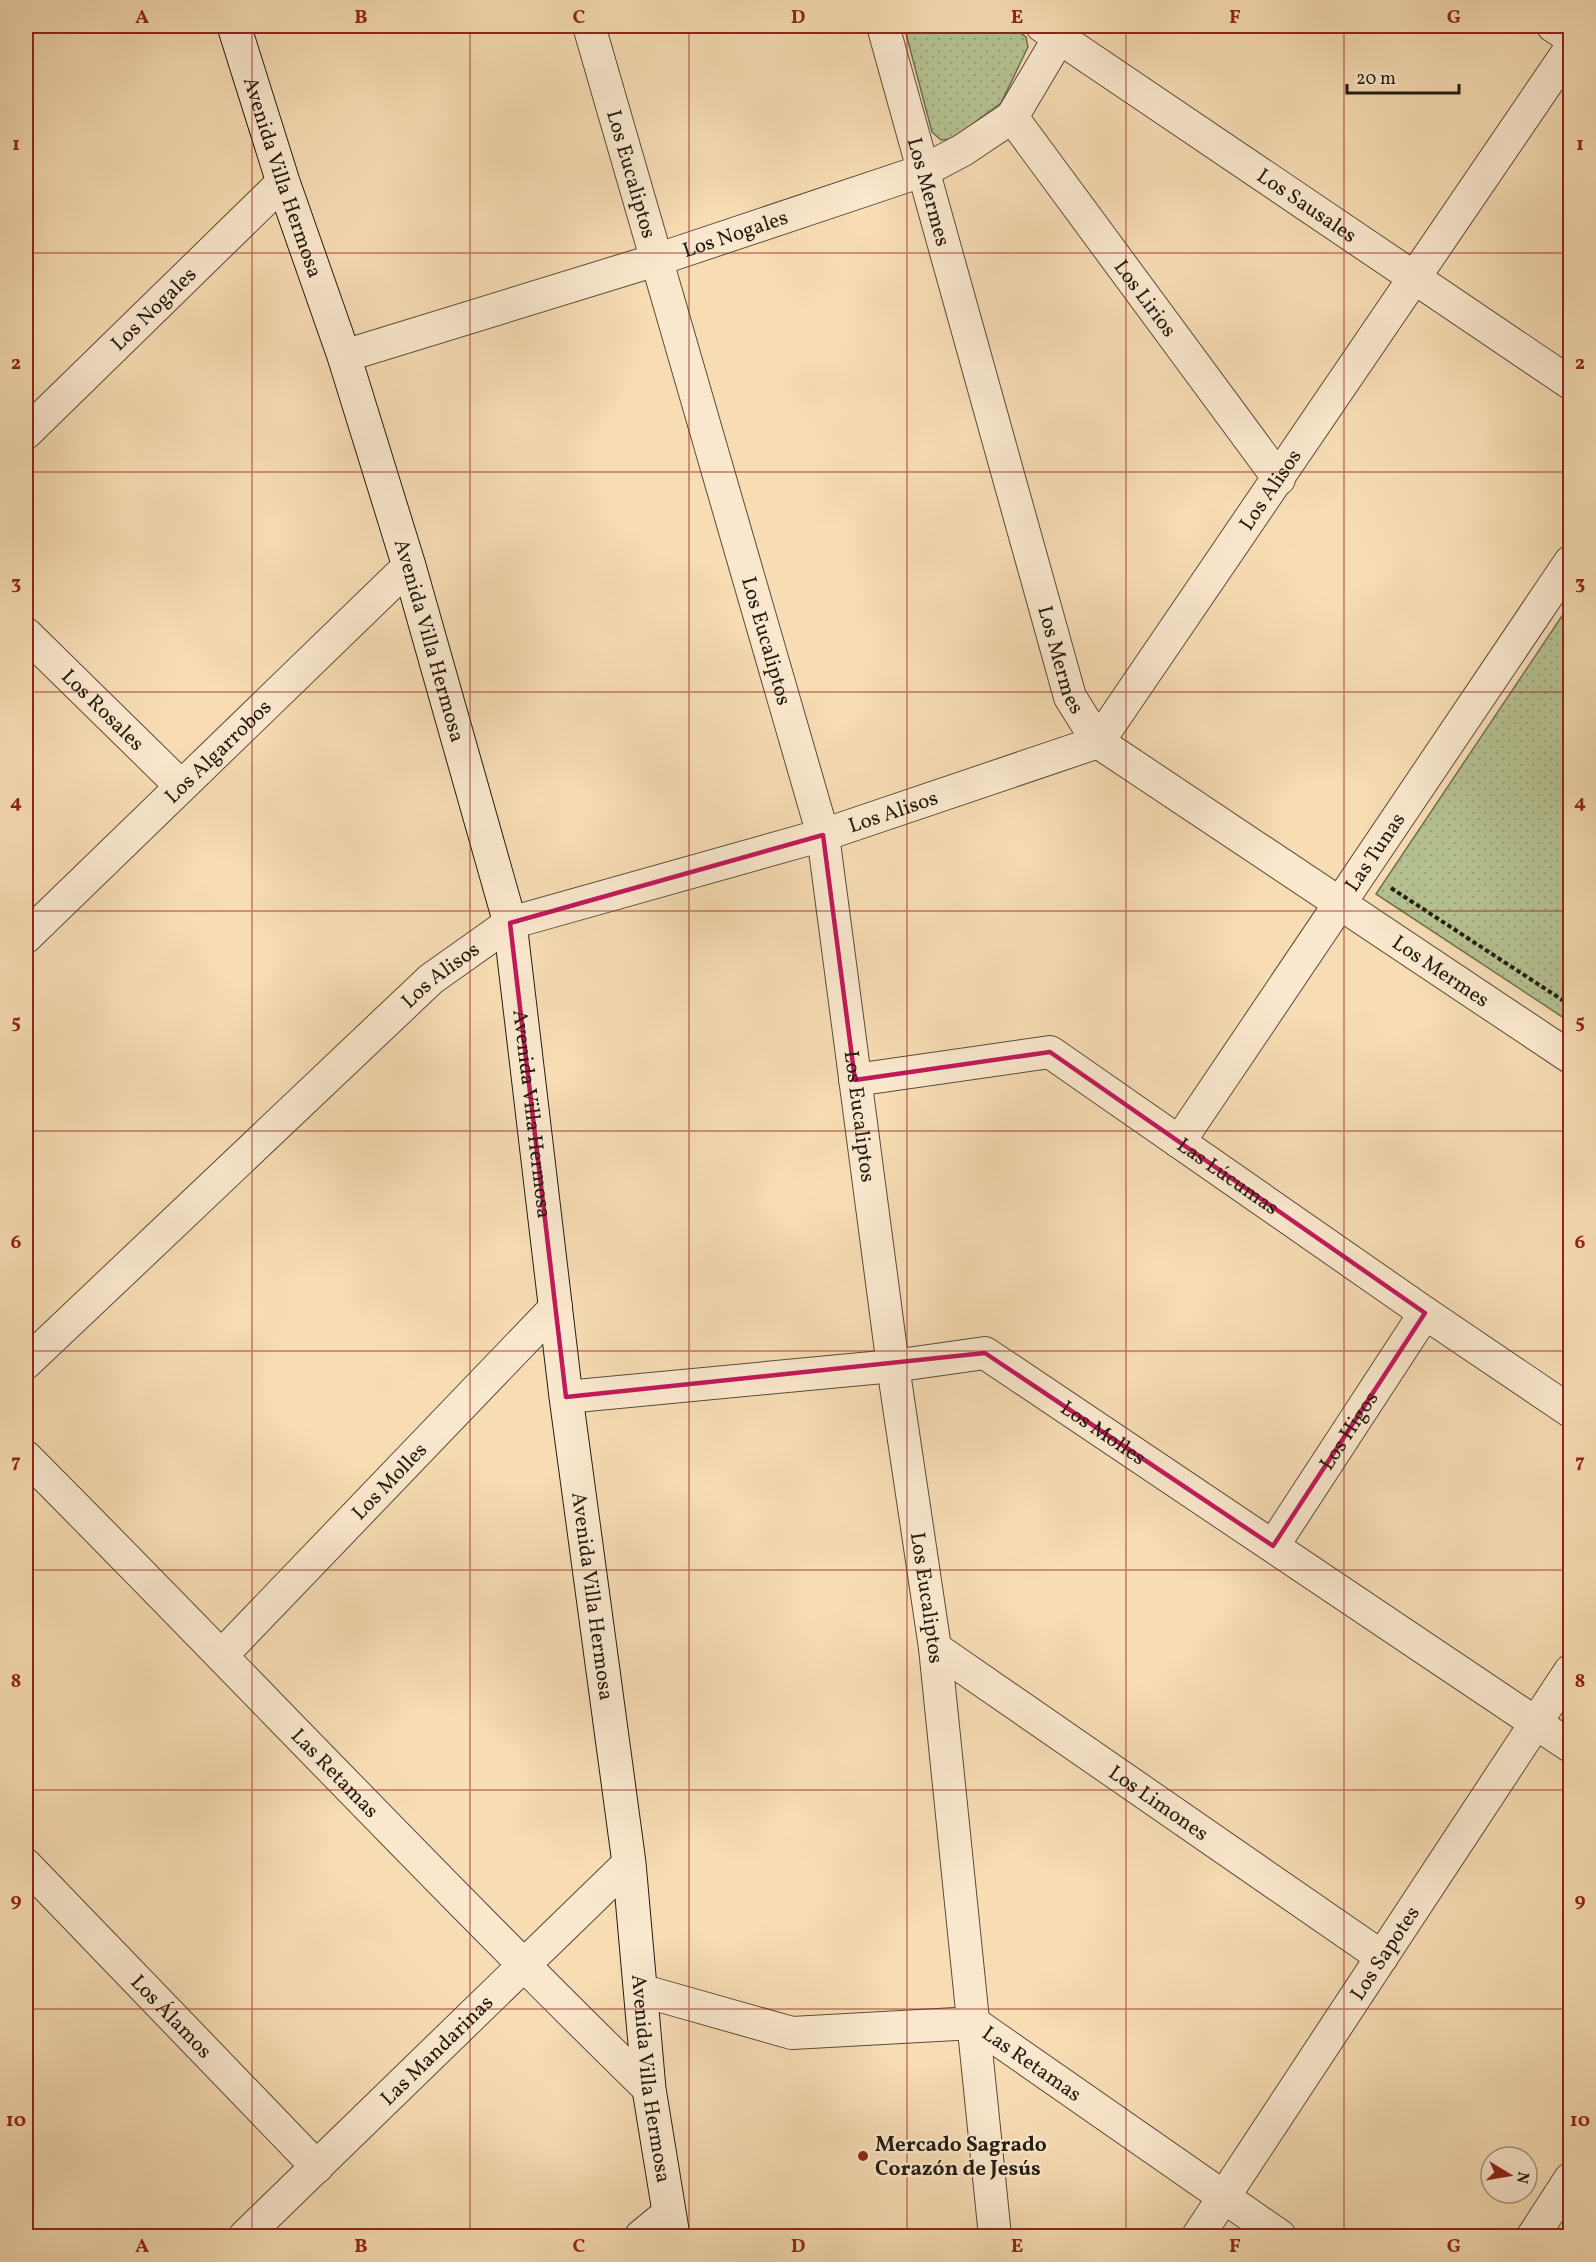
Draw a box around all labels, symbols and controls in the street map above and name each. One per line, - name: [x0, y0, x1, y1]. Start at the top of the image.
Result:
- text: A: [135, 4, 149, 32]
- text: B: [354, 4, 368, 32]
- text: C: [573, 4, 586, 32]
- text: D: [791, 4, 805, 32]
- text: E: [1011, 4, 1023, 32]
- text: F: [1229, 4, 1241, 32]
- text: G: [1447, 4, 1461, 32]
- scale bar: [1347, 57, 1460, 95]
- text: 20 m: [1356, 67, 1396, 92]
- street label: Avenida Villa Hermosa: [235, 74, 329, 282]
- street label: Los Eucaliptos: [598, 107, 663, 242]
- text: 1: [12, 131, 20, 159]
- text: 1: [1576, 131, 1584, 159]
- street label: Los Mermes: [899, 134, 957, 250]
- street label: Los Sausales: [1251, 162, 1362, 251]
- street label: Los Nogales: [679, 204, 792, 266]
- street label: Los Lirios: [1106, 254, 1183, 344]
- street label: Los Nogales: [105, 261, 204, 358]
- text: 2: [11, 350, 21, 378]
- text: 2: [1575, 350, 1585, 378]
- street label: Los Alisos: [1233, 444, 1309, 537]
- street label: Avenida Villa Hermosa: [386, 536, 471, 746]
- text: 3: [11, 570, 21, 598]
- text: 3: [1575, 570, 1585, 598]
- street label: Los Eucaliptos: [733, 574, 798, 709]
- street label: Los Mermes: [1029, 603, 1090, 720]
- street label: Los Rosales: [54, 663, 150, 758]
- street label: Los Algarrobos: [159, 694, 279, 811]
- street label: Los Alisos: [845, 784, 942, 841]
- text: 4: [10, 789, 22, 817]
- text: 4: [1574, 789, 1586, 817]
- street label: Las Tunas: [1339, 807, 1413, 898]
- street label: Los Mermes: [1386, 929, 1495, 1015]
- street label: Los Alisos: [396, 936, 486, 1016]
- street label: Avenida Villa Hermosa: [504, 1008, 558, 1220]
- text: 5: [11, 1009, 21, 1037]
- text: 5: [1575, 1009, 1585, 1037]
- street label: Los Eucaliptos: [836, 1049, 882, 1184]
- street label: Las Lúcumas: [1170, 1131, 1284, 1223]
- text: 6: [11, 1229, 22, 1257]
- text: 6: [1575, 1229, 1586, 1257]
- street label: Los Higos: [1313, 1386, 1386, 1477]
- street label: Los Molles: [1054, 1394, 1151, 1473]
- street label: Los Molles: [346, 1437, 435, 1527]
- text: 7: [11, 1448, 21, 1476]
- text: 7: [1575, 1448, 1585, 1476]
- street label: Avenida Villa Hermosa: [563, 1490, 620, 1702]
- street label: Los Eucaliptos: [902, 1530, 949, 1665]
- text: 8: [11, 1668, 21, 1696]
- text: 8: [1575, 1668, 1585, 1696]
- street label: Las Retamas: [283, 1723, 385, 1825]
- street label: Los Limones: [1102, 1759, 1214, 1849]
- text: 9: [10, 1887, 22, 1915]
- text: 9: [1574, 1887, 1586, 1915]
- street label: Los Sapotes: [1344, 1901, 1427, 2007]
- street label: Los Álamos: [123, 1969, 218, 2066]
- street label: Avenida Villa Hermosa: [623, 1973, 677, 2185]
- street label: Las Mandarinas: [375, 1989, 501, 2113]
- street label: Las Retamas: [976, 2020, 1087, 2109]
- text: 10: [6, 2107, 26, 2135]
- text: 10: [1570, 2107, 1590, 2135]
- place label: Mercado Sagrado Corazón de Jesús: [875, 2131, 1047, 2184]
- north arrow: [1479, 2145, 1539, 2205]
- marker: Mercado Sagrado Corazón de Jesús: [856, 2149, 870, 2163]
- text: N: [1510, 2170, 1534, 2186]
- text: A: [135, 2233, 149, 2261]
- text: B: [354, 2233, 368, 2261]
- text: C: [573, 2233, 586, 2261]
- text: D: [791, 2233, 805, 2261]
- text: E: [1011, 2233, 1023, 2261]
- text: F: [1229, 2233, 1241, 2261]
- text: G: [1447, 2233, 1461, 2261]

